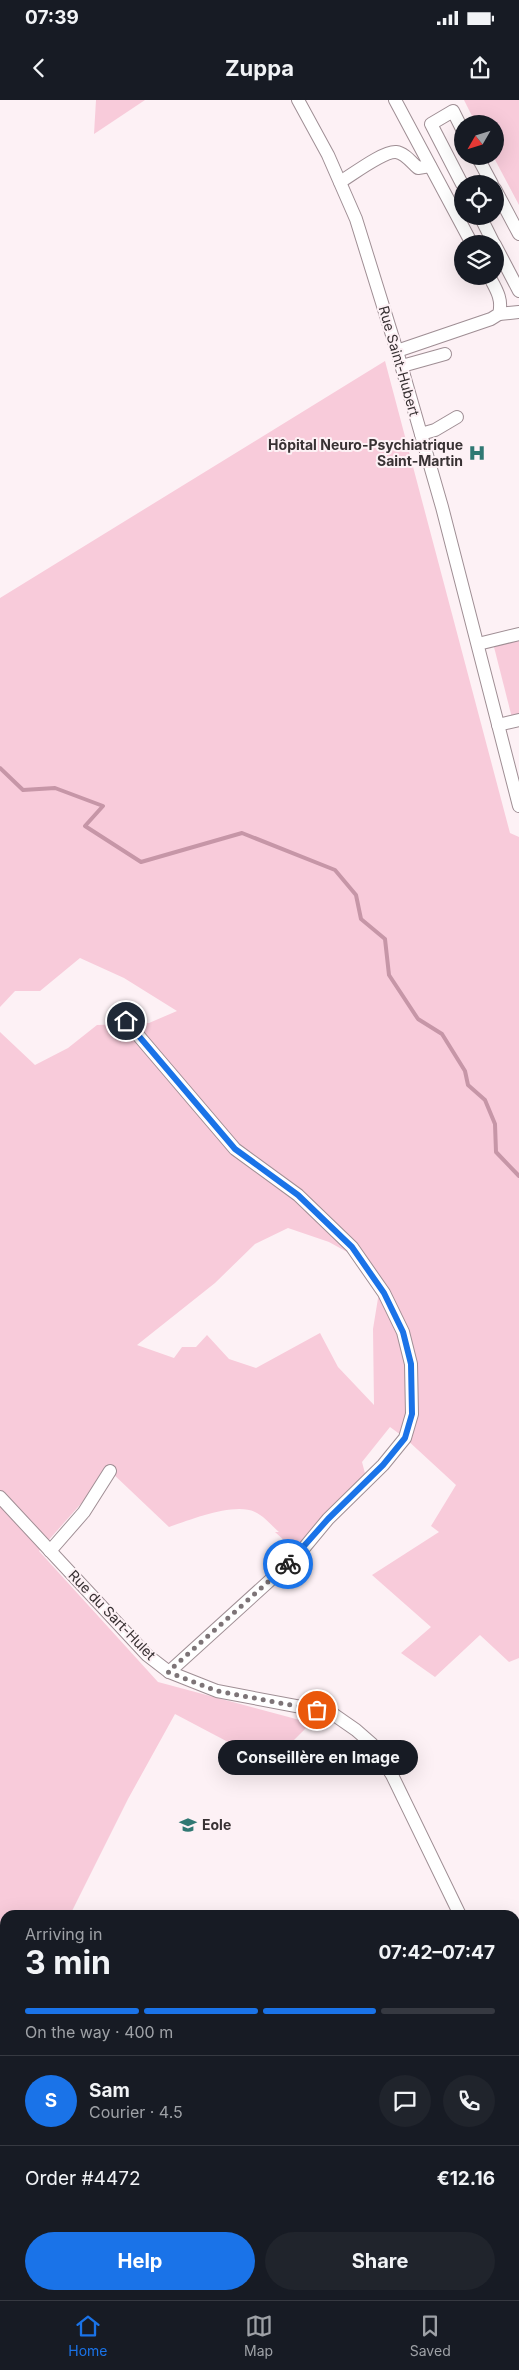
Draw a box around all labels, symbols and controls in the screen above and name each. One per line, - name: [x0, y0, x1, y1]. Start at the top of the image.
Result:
- text: 07:39: [25, 6, 79, 29]
- icon: back: [25, 54, 53, 82]
- icon: share: [466, 54, 494, 82]
- text: Zuppa: [225, 55, 294, 81]
- north arrow: [454, 115, 504, 165]
- map controls: [454, 115, 504, 285]
- button: locate: [454, 175, 504, 225]
- button: layers: [454, 235, 504, 285]
- street label: Rue Saint-Hubert: [376, 304, 423, 418]
- place label: Hôpital Neuro-Psychiatrique Saint-Martin: [268, 436, 463, 469]
- hospital icon: Hôpital Neuro-Psychiatrique Saint-Martin: [467, 443, 487, 463]
- pin: [105, 1000, 147, 1042]
- icon: home: [112, 1007, 140, 1035]
- courier: [263, 1539, 313, 1589]
- icon: bike: [274, 1550, 302, 1578]
- street label: Rue du Sart-Hulet: [65, 1566, 160, 1663]
- pin: [296, 1689, 338, 1731]
- icon: bag: [303, 1696, 331, 1724]
- callout: Conseillère en Image: [217, 1740, 417, 1775]
- text: Conseillère en Image: [236, 1747, 400, 1767]
- school or university icon: Eole: [178, 1815, 198, 1835]
- place label: Eole: [202, 1816, 231, 1833]
- text: Arriving in: [25, 1924, 102, 1944]
- text: 07:42–07:47: [378, 1941, 495, 1964]
- text: 3 min: [25, 1943, 111, 1982]
- text: On the way · 400 m: [25, 2022, 173, 2042]
- button: chat: [379, 2075, 431, 2127]
- button: phone: [443, 2075, 495, 2127]
- text: Sam: [89, 2079, 130, 2102]
- text: S: [45, 2089, 57, 2112]
- text: Courier · 4.5: [89, 2102, 183, 2122]
- text: Order #4472: [25, 2167, 141, 2190]
- text: €12.16: [437, 2167, 495, 2190]
- button: Help: [25, 2232, 255, 2290]
- button: Share: [265, 2232, 495, 2290]
- tab: Home: [68, 2312, 108, 2359]
- tab: Map: [244, 2312, 273, 2359]
- tab: Saved: [410, 2312, 451, 2359]

